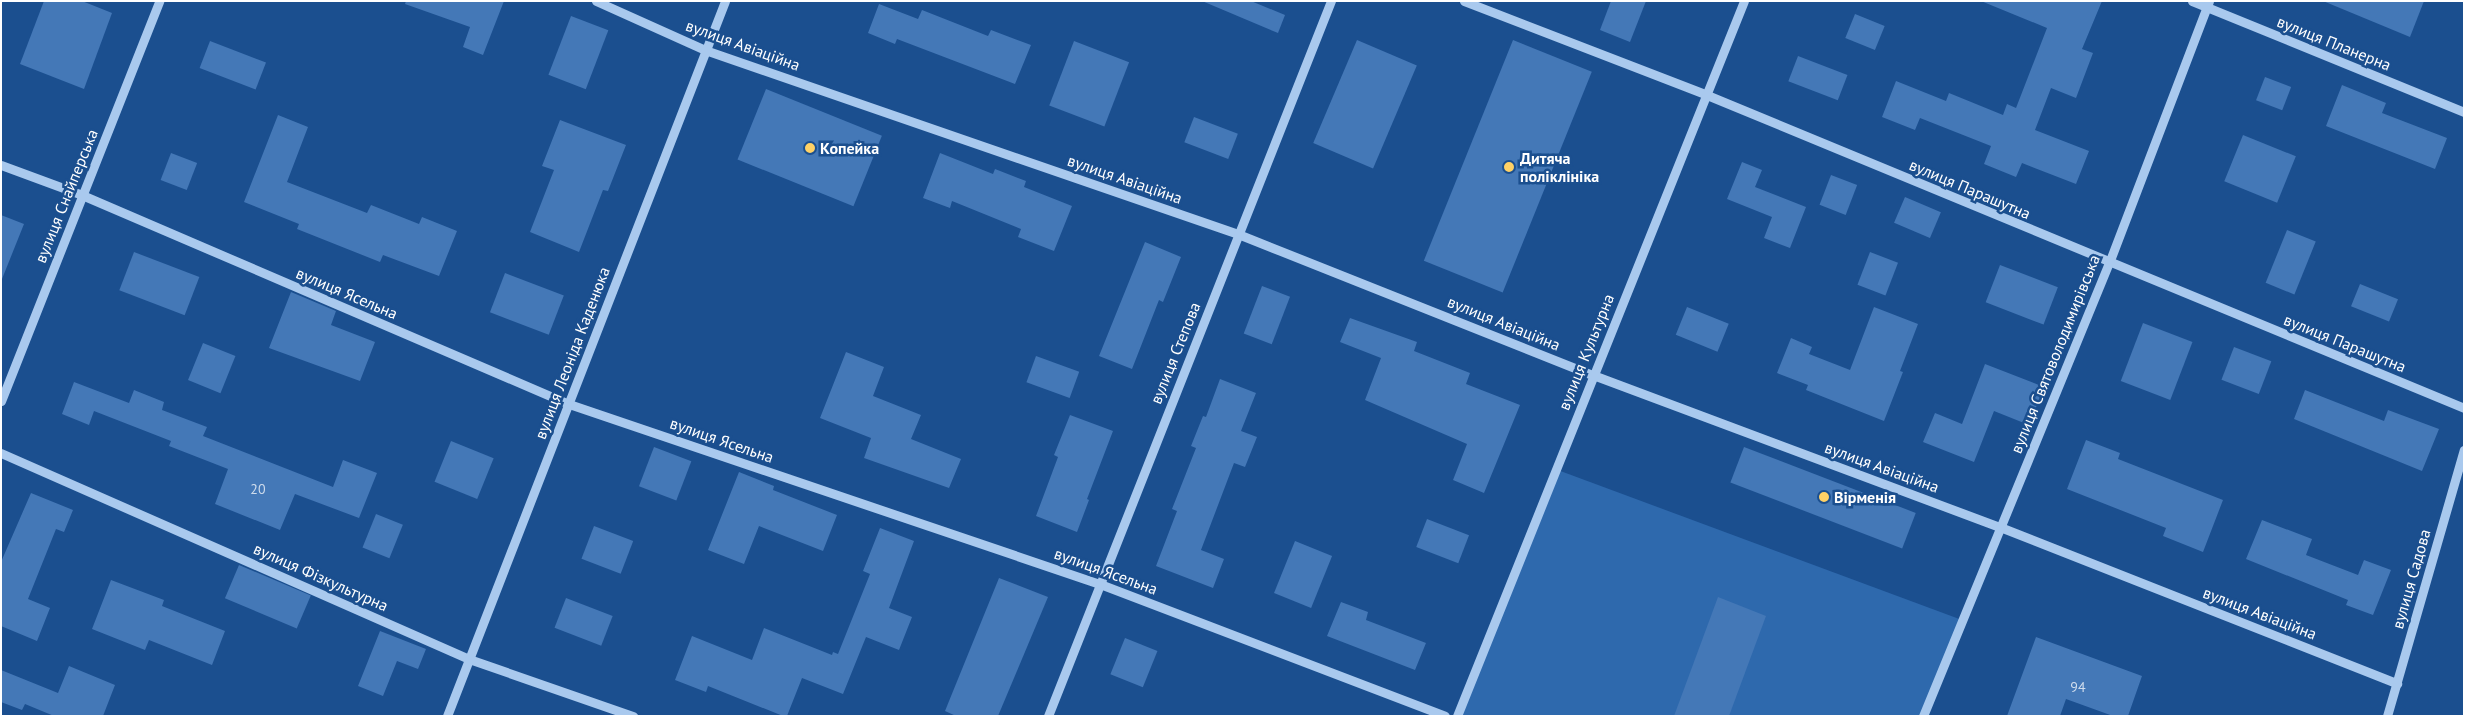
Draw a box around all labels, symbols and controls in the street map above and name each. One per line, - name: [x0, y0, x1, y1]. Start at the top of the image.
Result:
- street label: вулиця Планерна: [2274, 11, 2394, 75]
- street label: вулиця Авіаційна: [683, 15, 803, 75]
- street label: вулиця Снайперська: [30, 126, 102, 266]
- place label: Копейка: [820, 138, 879, 158]
- marker: Копейка: [804, 142, 816, 154]
- place label: Дитяча поліклініка: [1520, 148, 1599, 186]
- street label: вулиця Авіаційна: [1065, 150, 1185, 208]
- street label: вулиця Парашутна: [1906, 155, 2034, 223]
- marker: Дитяча поліклініка: [1502, 160, 1516, 174]
- street label: вулиця Святоволодимирівська: [2006, 252, 2104, 456]
- street label: вулиця Ясельна: [293, 263, 401, 323]
- street label: вулиця Леоніда Каденюка: [530, 264, 614, 442]
- street label: вулиця Культурна: [1554, 291, 1618, 413]
- street label: вулиця Авіаційна: [1445, 292, 1563, 354]
- street label: вулиця Степова: [1146, 299, 1204, 407]
- street label: вулиця Парашутна: [2281, 310, 2409, 376]
- street label: вулиця Ясельна: [668, 413, 776, 467]
- street label: вулиця Авіаційна: [1822, 437, 1942, 497]
- house number: 20: [250, 481, 266, 497]
- place label: Вірменія: [1834, 487, 1896, 507]
- marker: Вірменія: [1818, 491, 1830, 503]
- street label: вулиця Садова: [2388, 527, 2434, 631]
- street label: вулиця Фізкультурна: [251, 539, 391, 615]
- street label: вулиця Ясельна: [1052, 543, 1160, 599]
- street label: вулиця Авіаційна: [2200, 582, 2320, 644]
- house number: 94: [2070, 679, 2086, 695]

